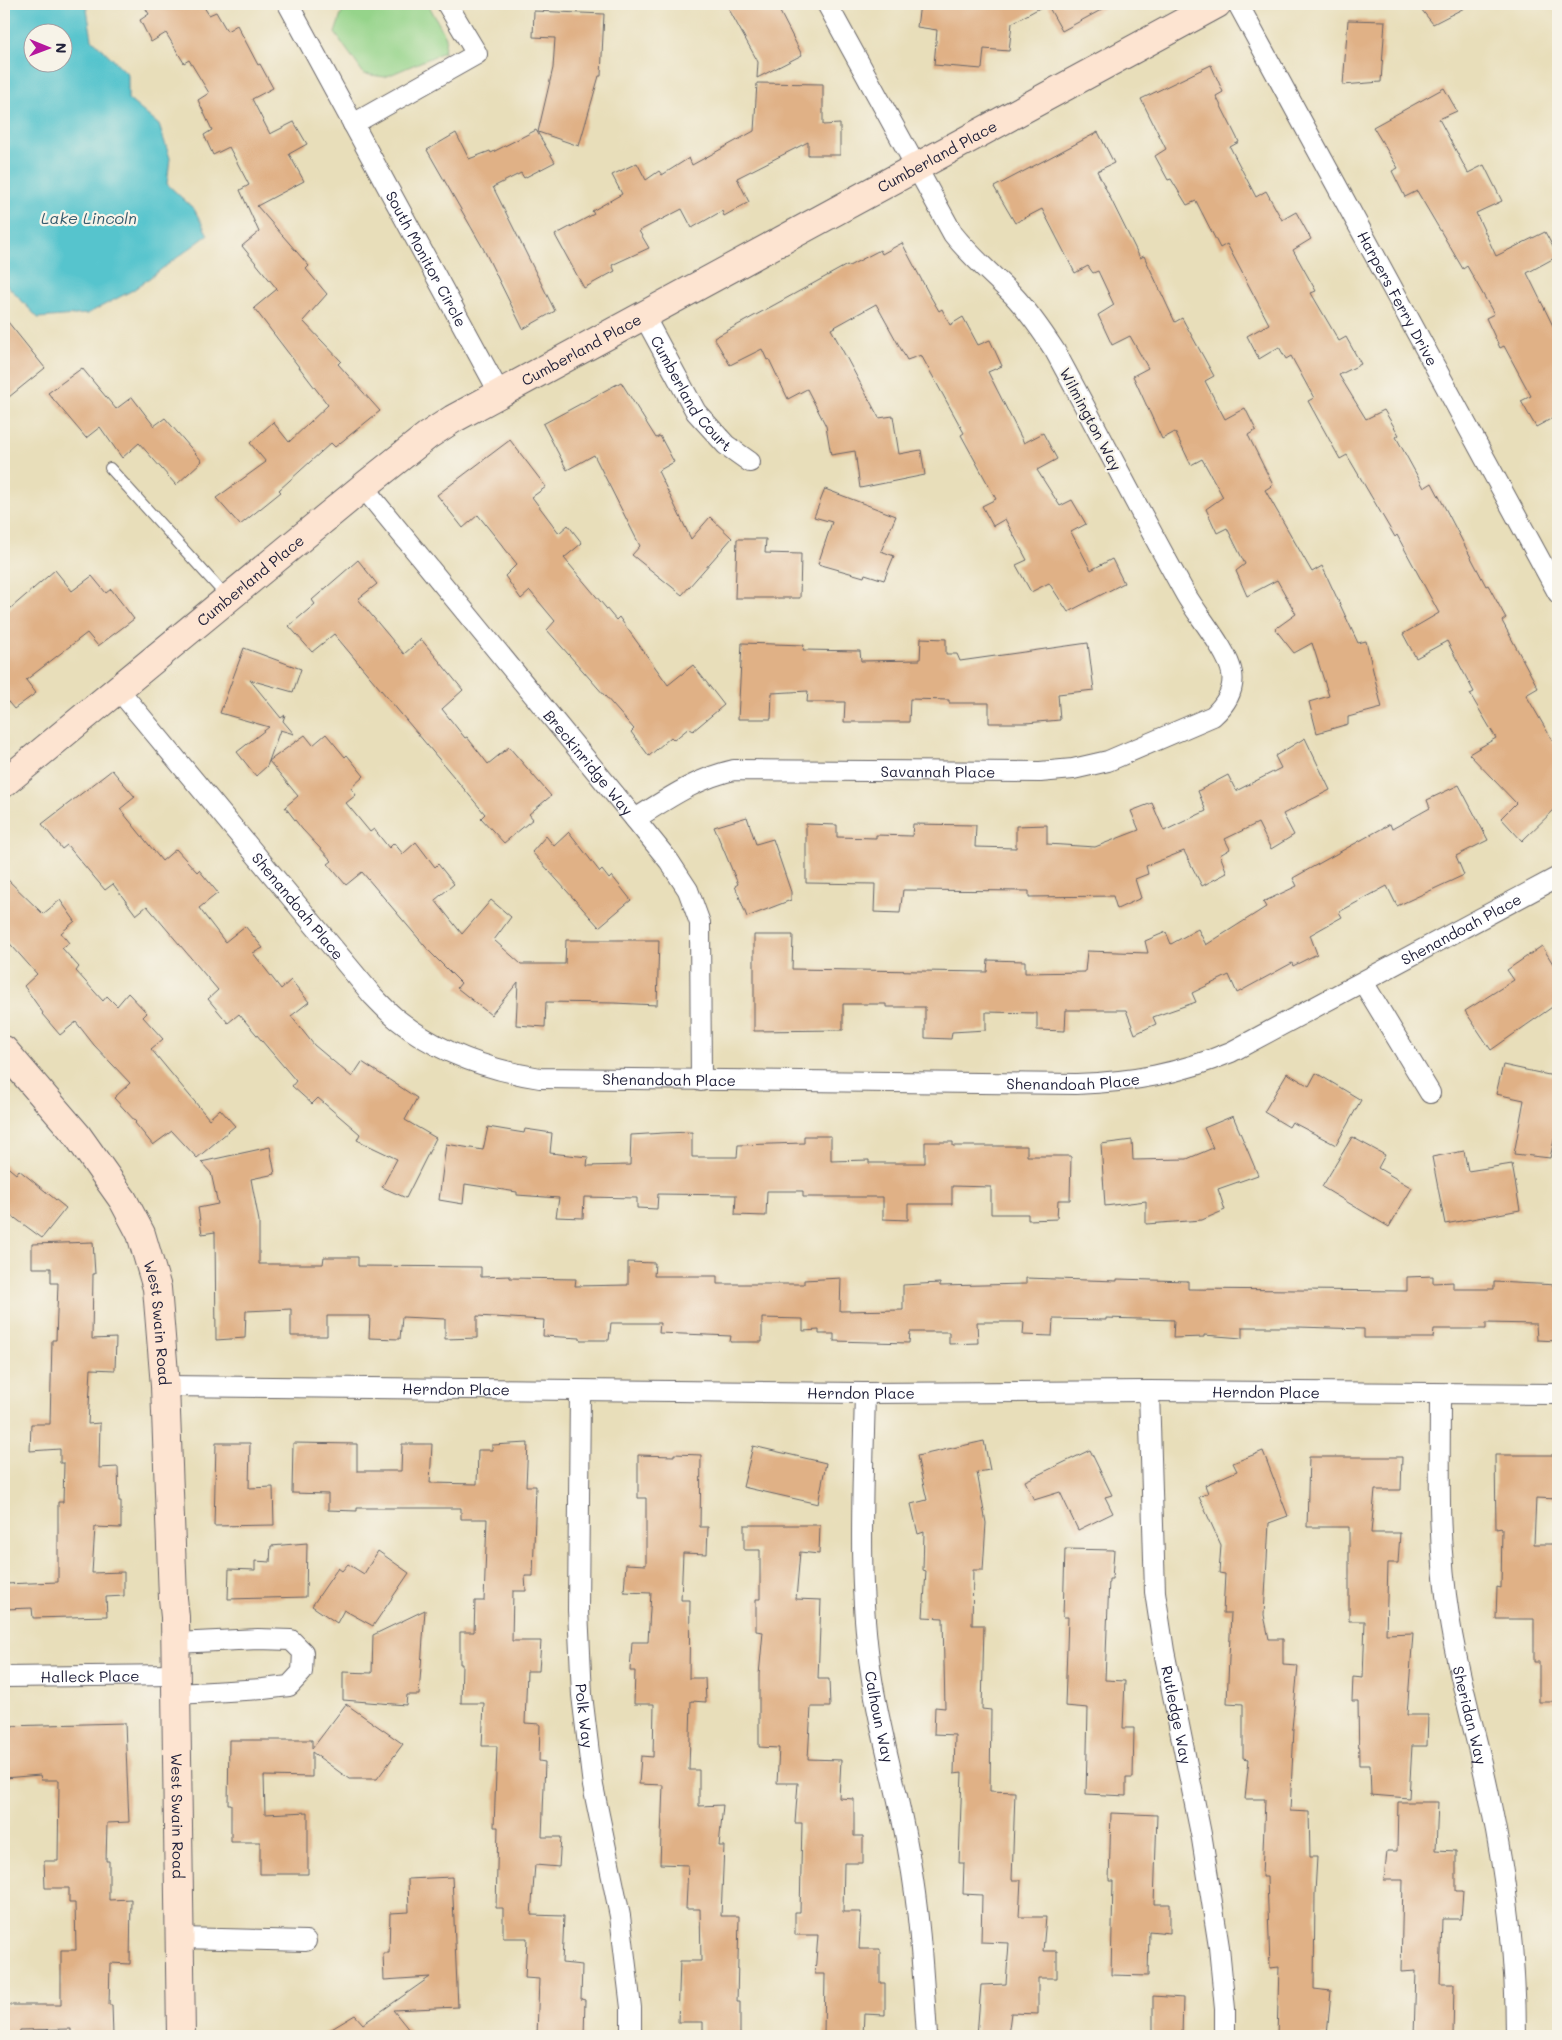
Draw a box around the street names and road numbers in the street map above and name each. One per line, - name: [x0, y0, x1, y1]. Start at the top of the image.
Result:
- street label: Cumberland Place: [874, 115, 1000, 197]
- street label: South Monitor Circle: [381, 187, 472, 330]
- street label: Harpers Ferry Drive: [1353, 227, 1443, 369]
- street label: Cumberland Place: [518, 309, 645, 390]
- street label: Cumberland Court: [646, 332, 736, 456]
- street label: Wilmington Way: [1055, 364, 1127, 474]
- street label: Cumberland Place: [192, 530, 308, 630]
- street label: Breckinridge Way: [539, 705, 638, 819]
- street label: Savannah Place: [880, 761, 995, 782]
- street label: Shenandoah Place: [248, 848, 349, 964]
- street label: Shenandoah Place: [1397, 889, 1525, 969]
- street label: Shenandoah Place: [1006, 1068, 1141, 1094]
- street label: Shenandoah Place: [602, 1069, 736, 1090]
- street label: West Swain Road: [139, 1258, 175, 1386]
- street label: Herndon Place: [402, 1378, 510, 1399]
- street label: Herndon Place: [1212, 1381, 1320, 1402]
- street label: Herndon Place: [807, 1382, 915, 1403]
- street label: Rutledge Way: [1157, 1664, 1197, 1766]
- street label: Sheridan Way: [1449, 1664, 1492, 1767]
- street label: Halleck Place: [40, 1665, 140, 1687]
- street label: Calhoun Way: [861, 1670, 899, 1765]
- street label: Polk Way: [571, 1683, 598, 1749]
- street label: West Swain Road: [167, 1753, 189, 1879]

